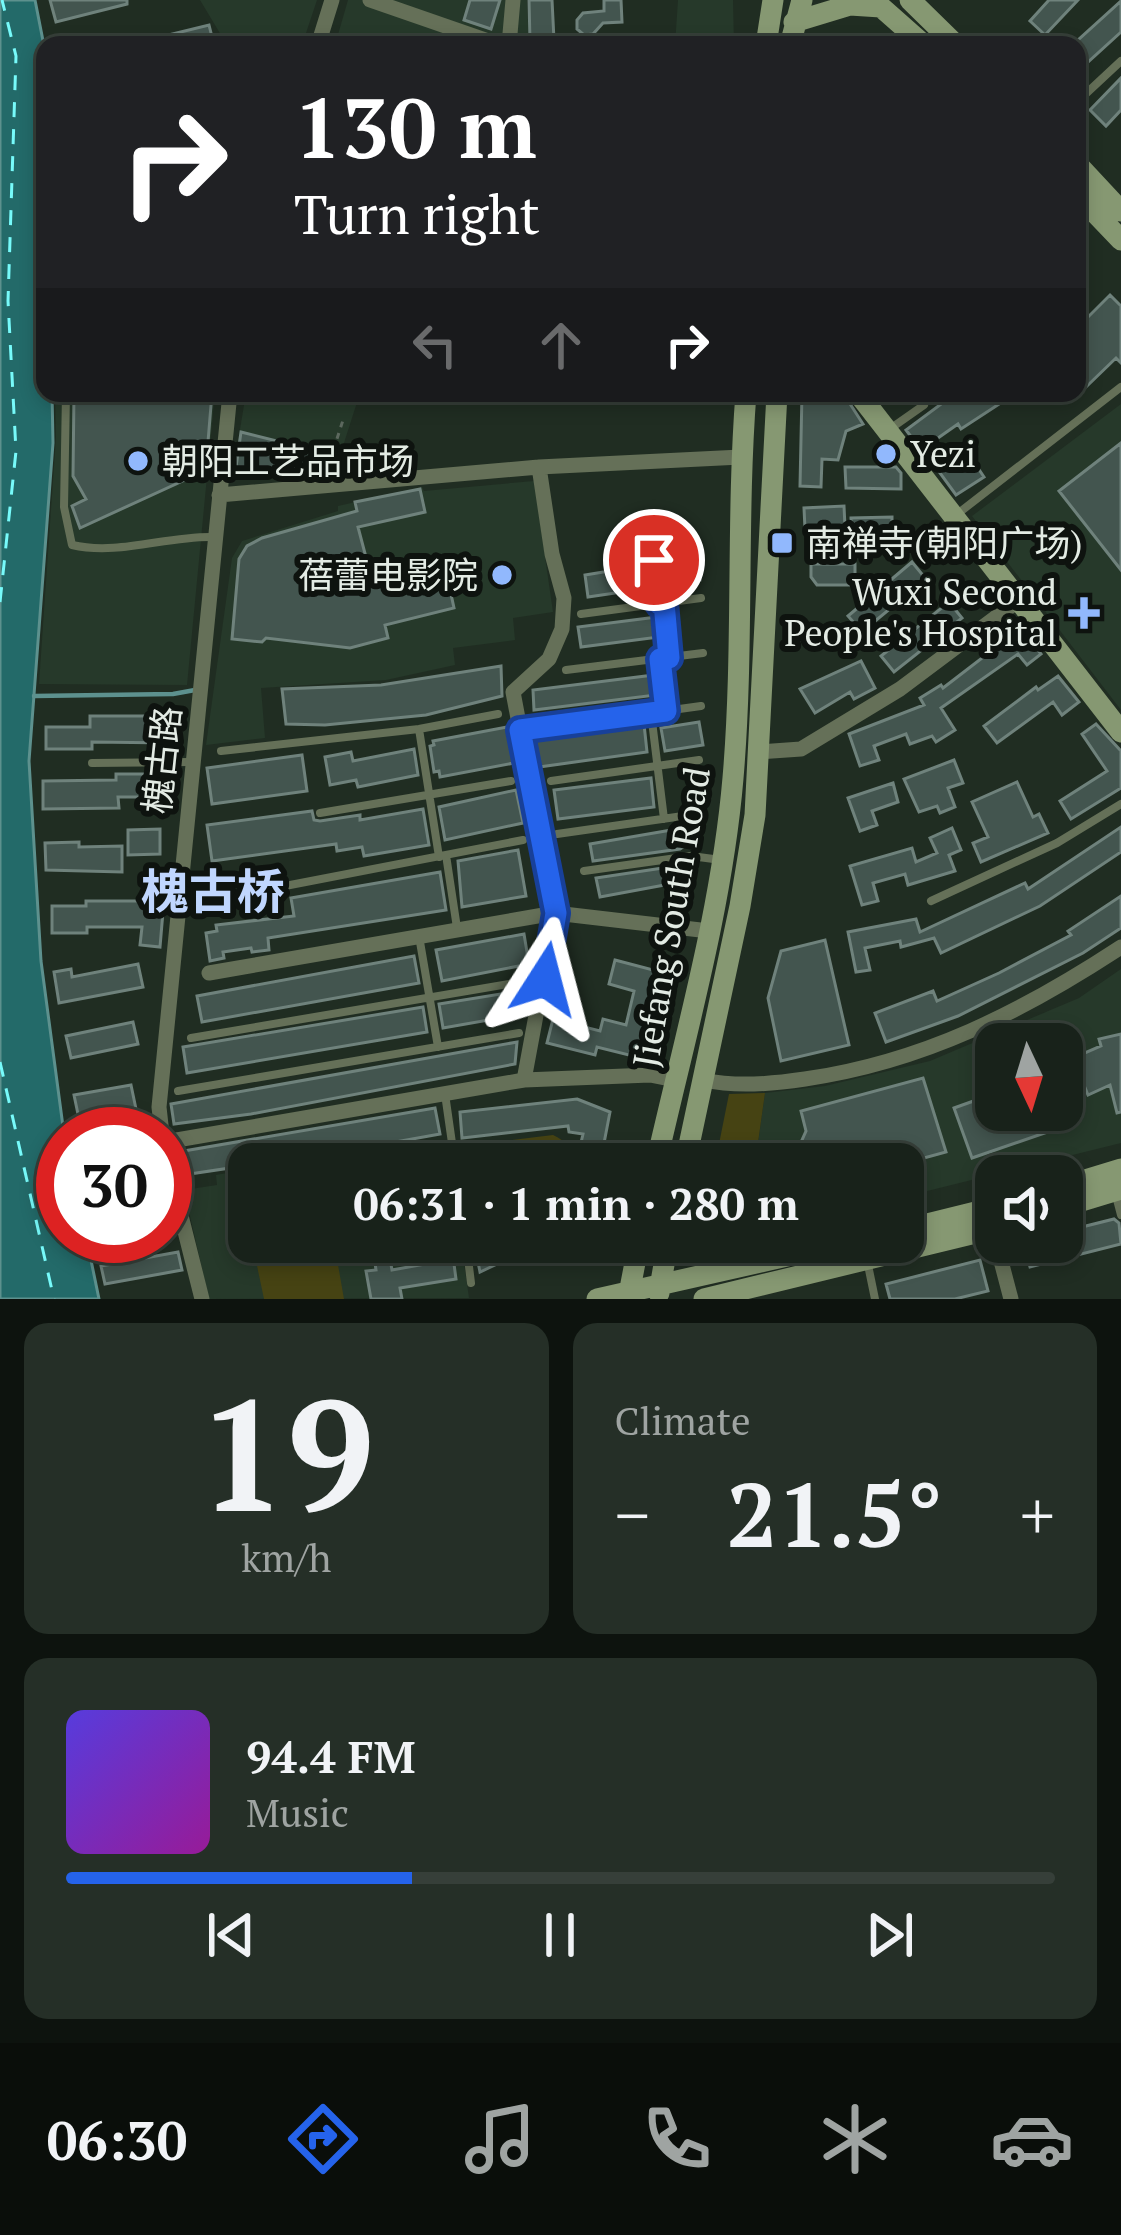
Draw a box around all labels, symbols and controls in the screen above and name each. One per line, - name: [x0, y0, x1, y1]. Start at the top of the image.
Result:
- text: 130 m: [294, 71, 537, 182]
- icon: right: [96, 84, 252, 240]
- text: Turn right: [294, 178, 540, 249]
- icon: left: [402, 312, 468, 378]
- icon: ahead: [528, 312, 594, 378]
- icon: right: [654, 312, 720, 378]
- place label: Yezi: [910, 430, 976, 477]
- place label: 朝阳工艺品市场: [162, 437, 414, 484]
- marker: Yezi: [873, 441, 899, 467]
- marker: 朝阳工艺品市场: [125, 448, 151, 474]
- pin: [603, 509, 705, 611]
- place label: 南禅寺(朝阳广场): [806, 519, 1083, 566]
- icon: arrive: [621, 527, 687, 593]
- marker: 南禅寺(朝阳广场): [769, 530, 795, 556]
- place label: 蓓蕾电影院: [298, 551, 478, 598]
- marker: 蓓蕾电影院: [489, 562, 515, 588]
- place label: Wuxi Second People's Hospital: [784, 568, 1057, 656]
- marker: Wuxi Second People's Hospital: [1068, 597, 1100, 629]
- street label: 槐古路: [132, 704, 191, 816]
- street label: Jiefang South Road: [621, 763, 720, 1071]
- district label: 槐古桥: [141, 859, 285, 923]
- position arrow: [482, 916, 608, 1042]
- north arrow: [975, 1023, 1083, 1131]
- map controls: [975, 1023, 1083, 1263]
- speed limit sign: 30: [36, 1107, 192, 1263]
- button: sound: [975, 1155, 1083, 1263]
- text: 06:31 · 1 min · 280 m: [353, 1173, 799, 1233]
- text: 19: [198, 1349, 374, 1556]
- text: Climate: [615, 1394, 751, 1446]
- text: 21.5°: [727, 1453, 943, 1573]
- text: −: [615, 1470, 650, 1558]
- text: +: [1020, 1470, 1055, 1558]
- text: km/h: [241, 1531, 331, 1583]
- text: 94.4 FM: [246, 1726, 415, 1786]
- text: Music: [246, 1786, 349, 1838]
- icon: previous: [198, 1902, 264, 1968]
- icon: pause: [527, 1902, 593, 1968]
- icon: next: [857, 1902, 923, 1968]
- icon: directions: [281, 2097, 365, 2181]
- icon: music: [458, 2097, 542, 2181]
- icon: phone: [635, 2097, 719, 2181]
- icon: climate: [813, 2097, 897, 2181]
- icon: car: [990, 2097, 1074, 2181]
- text: 06:30: [47, 2104, 187, 2175]

